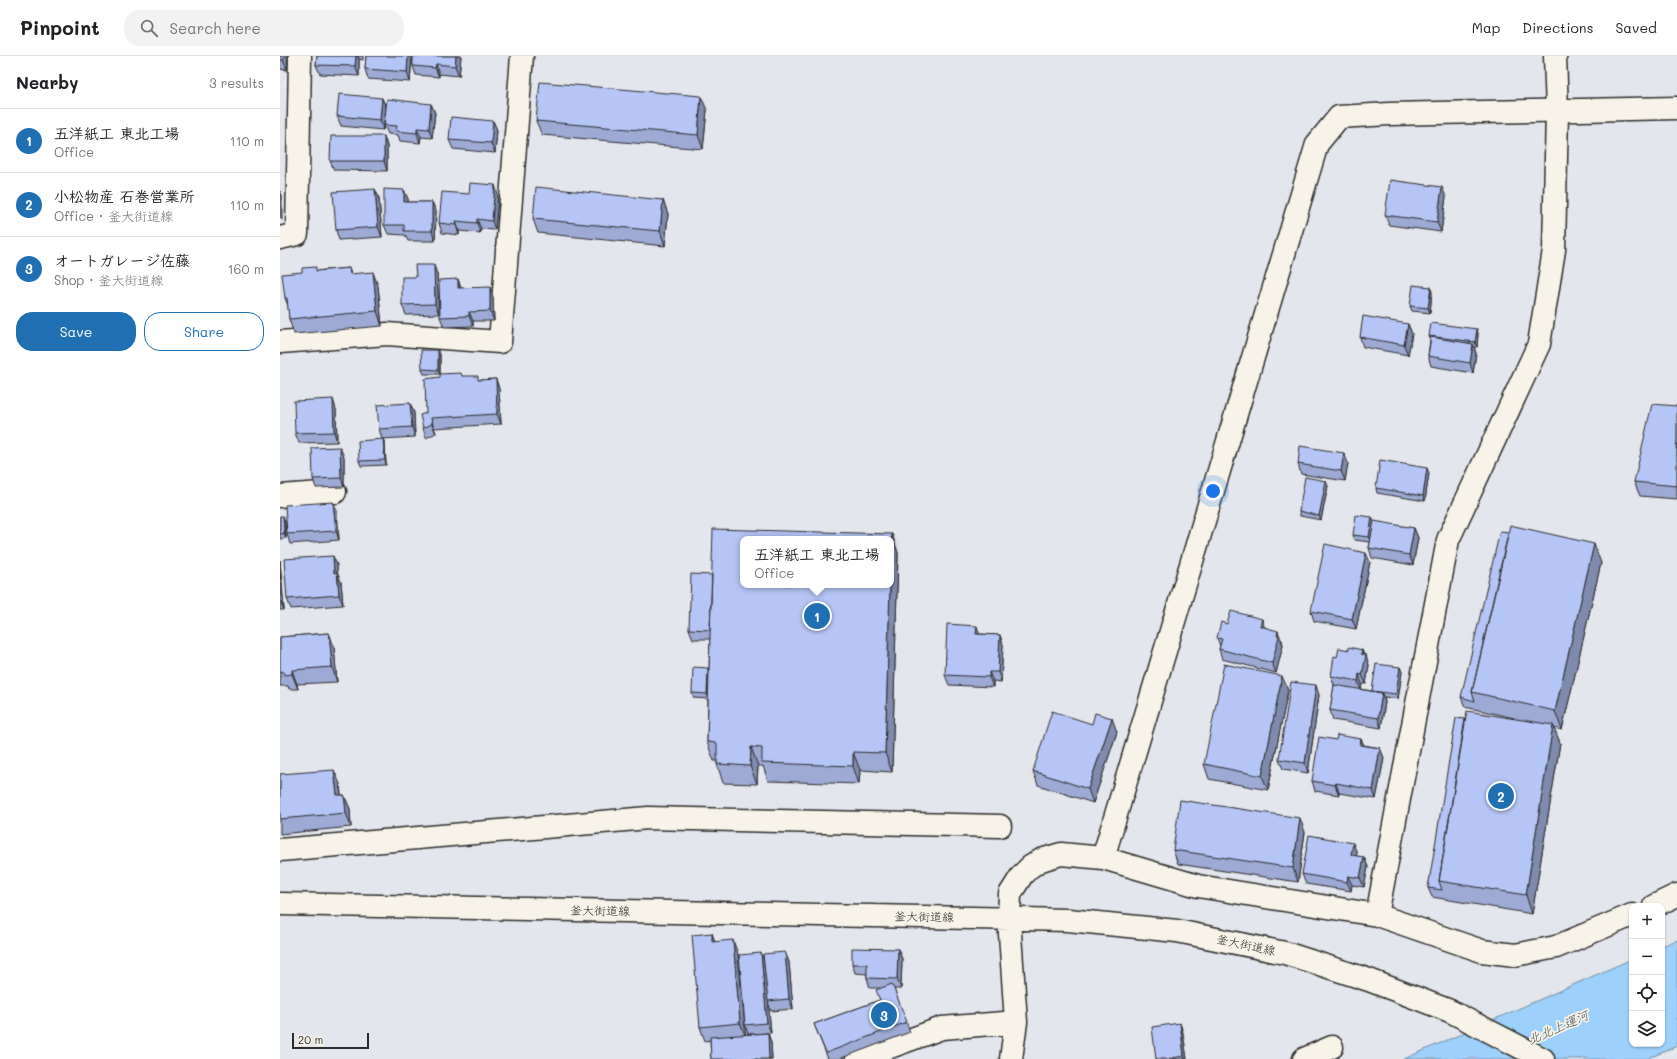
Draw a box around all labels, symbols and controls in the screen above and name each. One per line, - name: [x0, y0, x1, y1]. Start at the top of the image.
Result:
- search box: [124, 10, 404, 46]
- text: Pinpoint: [20, 15, 100, 40]
- icon: search: [138, 17, 160, 39]
- text: Search here: [170, 18, 261, 38]
- text: Map: [1472, 18, 1500, 37]
- text: Directions: [1522, 18, 1593, 37]
- text: Saved: [1615, 18, 1657, 37]
- text: Nearby: [16, 71, 78, 93]
- text: 3 results: [209, 74, 264, 91]
- text: 五洋紙工 東北工場: [54, 123, 179, 143]
- text: 1: [26, 132, 32, 149]
- text: 110 m: [230, 132, 264, 149]
- text: Office: [54, 143, 94, 160]
- text: 小松物産 石巻営業所: [54, 186, 194, 206]
- text: 2: [25, 196, 33, 213]
- text: 110 m: [230, 196, 264, 213]
- text: Office · 釜大街道線: [54, 207, 173, 224]
- text: オートガレージ佐藤: [54, 250, 190, 270]
- text: 3: [25, 260, 33, 277]
- text: 160 m: [228, 260, 264, 277]
- text: Shop · 釜大街道線: [54, 271, 163, 288]
- button: Save: [16, 312, 136, 351]
- button: Share: [144, 312, 264, 351]
- your location: [1203, 481, 1223, 501]
- popup: [740, 536, 894, 588]
- text: 五洋紙工 東北工場: [754, 544, 880, 564]
- text: Office: [754, 564, 794, 581]
- pin: 1: [804, 601, 830, 631]
- pin: 2: [1488, 781, 1514, 811]
- street label: 釜大街道線: [570, 901, 630, 919]
- map controls: [1629, 903, 1665, 1047]
- button: +: [1629, 903, 1665, 939]
- street label: 釜大街道線: [894, 907, 954, 925]
- street label: 釜大街道線: [1215, 930, 1277, 958]
- button: −: [1629, 939, 1665, 975]
- button: locate: [1629, 975, 1665, 1011]
- pin: 3: [871, 1000, 897, 1030]
- water label: 北北上運河: [1525, 1005, 1593, 1048]
- button: layers: [1629, 1011, 1665, 1047]
- scale bar: [292, 1031, 369, 1050]
- text: 20 m: [298, 1032, 323, 1047]

